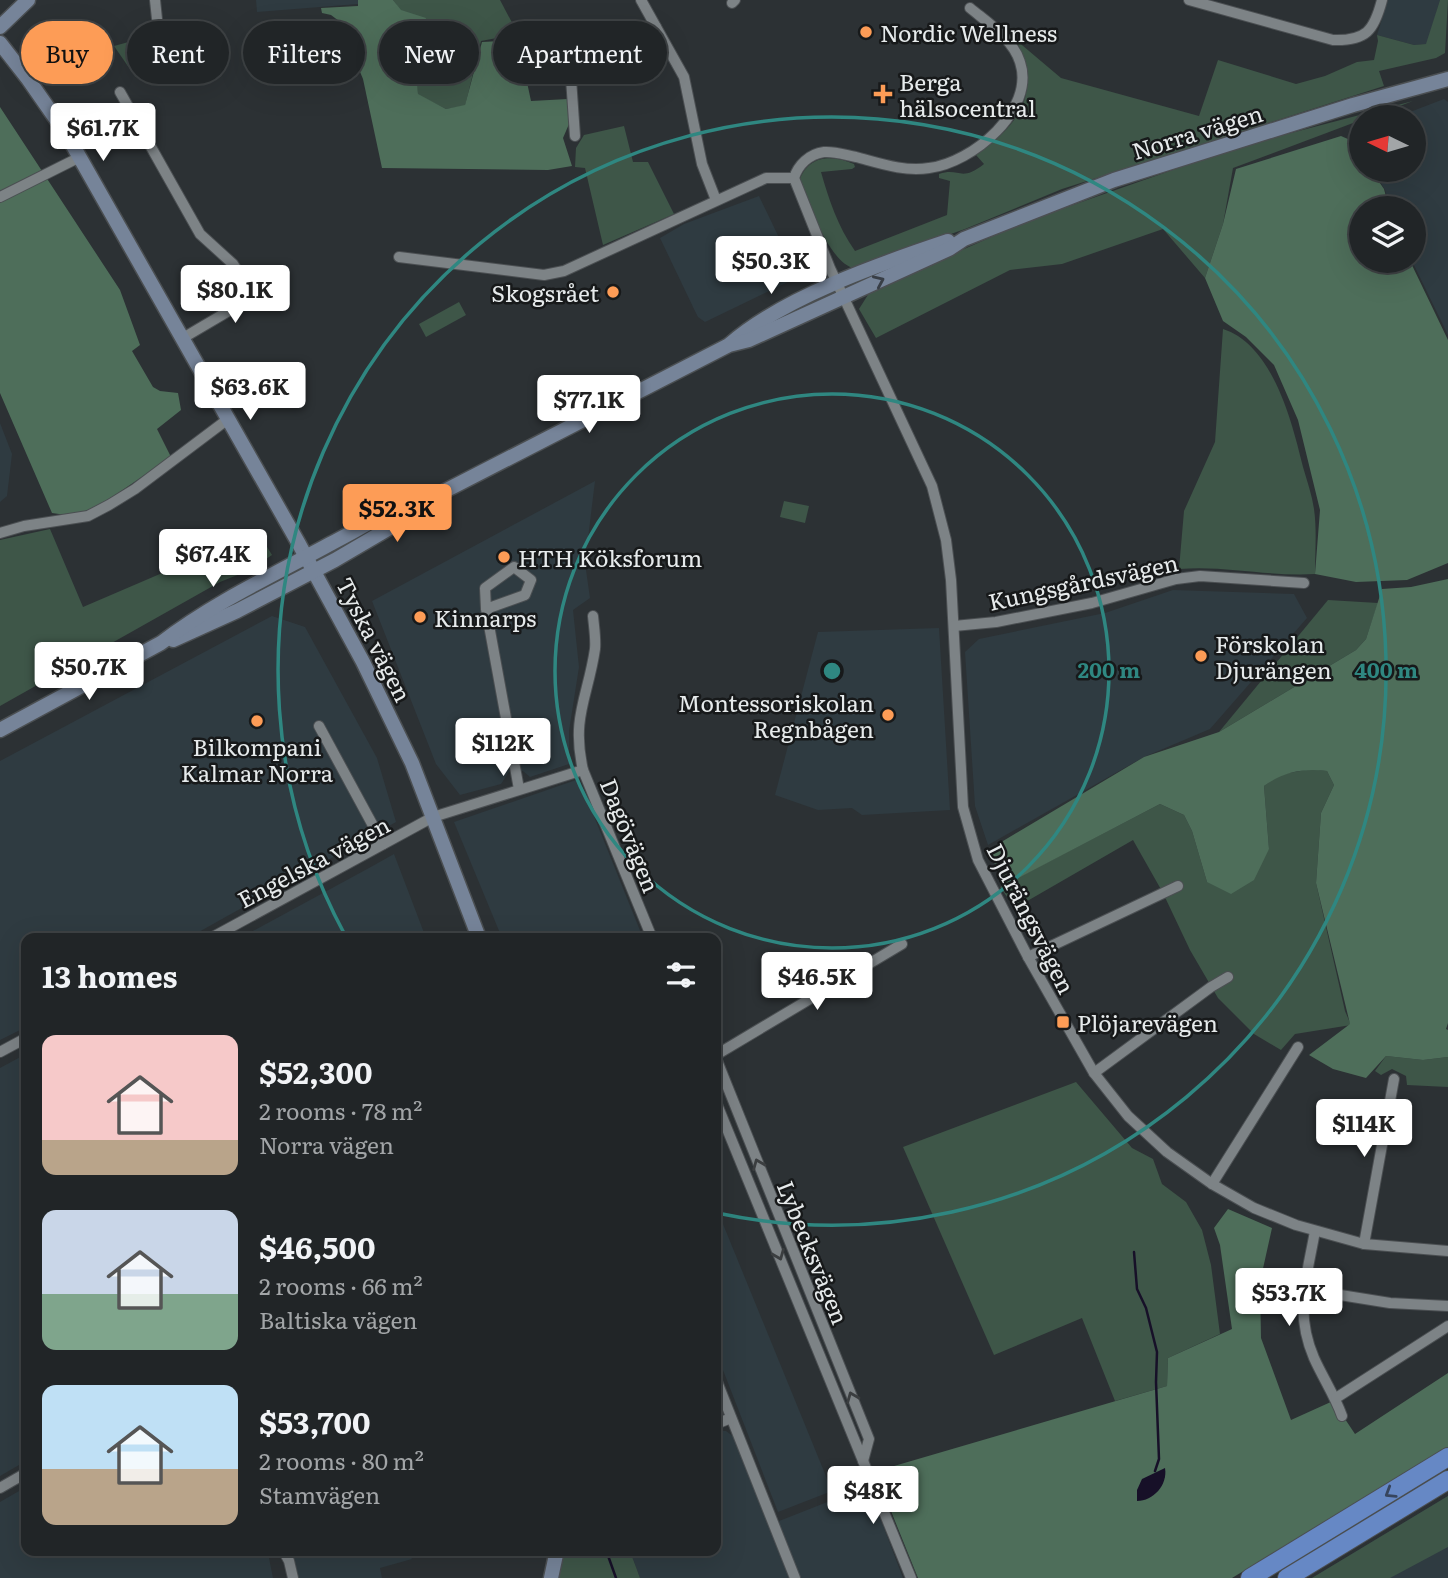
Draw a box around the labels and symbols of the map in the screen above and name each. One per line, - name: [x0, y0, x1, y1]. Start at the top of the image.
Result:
- place label: Nordic Wellness: [880, 15, 1057, 49]
- marker: Nordic Wellness: [858, 24, 874, 40]
- place label: Berga hälsocentral: [899, 64, 1036, 124]
- marker: Berga hälsocentral: [873, 84, 893, 104]
- street label: Norra vägen: [1127, 95, 1267, 167]
- pin: $61.7K: [46, 104, 160, 163]
- north arrow: [1349, 105, 1426, 182]
- pin: $50.3K: [714, 236, 828, 296]
- pin: $80.1K: [178, 266, 292, 325]
- place label: Skogsrået: [491, 275, 600, 309]
- one-way arrow: [872, 275, 884, 289]
- marker: Skogsrået: [605, 284, 621, 300]
- pin: $63.6K: [193, 362, 307, 422]
- pin: $77.1K: [532, 376, 646, 435]
- pin: $52.3K: [340, 484, 454, 544]
- pin: $67.4K: [156, 530, 270, 589]
- place label: HTH Köksforum: [518, 540, 702, 574]
- street label: Kungsgårdsvägen: [985, 544, 1181, 618]
- marker: HTH Köksforum: [496, 549, 512, 565]
- street label: Tyska vägen: [329, 571, 421, 707]
- place label: Kinnarps: [434, 600, 537, 634]
- marker: Kinnarps: [412, 609, 428, 625]
- place label: Förskolan Djurängen: [1215, 626, 1332, 686]
- pin: $50.7K: [32, 642, 146, 702]
- marker: Förskolan Djurängen: [1193, 648, 1209, 664]
- text: 200 m: [1078, 653, 1140, 684]
- text: 400 m: [1354, 653, 1418, 684]
- centre of rings: [820, 659, 844, 683]
- place label: Montessoriskolan Regnbågen: [678, 685, 874, 745]
- marker: Montessoriskolan Regnbågen: [880, 707, 896, 723]
- marker: Bilkompani Kalmar Norra: [249, 713, 265, 729]
- pin: $112K: [454, 718, 552, 778]
- place label: Bilkompani Kalmar Norra: [181, 729, 334, 789]
- street label: Dagövägen: [593, 773, 669, 897]
- street label: Engelska vägen: [231, 807, 395, 915]
- street label: Djurängsvägen: [979, 837, 1085, 999]
- pin: $46.5K: [760, 953, 874, 1012]
- place label: Plöjarevägen: [1077, 1005, 1218, 1039]
- marker: Plöjarevägen: [1055, 1014, 1071, 1030]
- pin: $114K: [1315, 1100, 1413, 1159]
- one-way arrow: [752, 1158, 766, 1171]
- street label: Lybecksvägen: [770, 1175, 858, 1329]
- one-way arrow: [770, 1249, 784, 1261]
- pin: $53.7K: [1232, 1268, 1346, 1328]
- one-way arrow: [847, 1392, 861, 1404]
- pin: $48K: [832, 1466, 914, 1526]
- one-way arrow: [1384, 1484, 1397, 1497]

